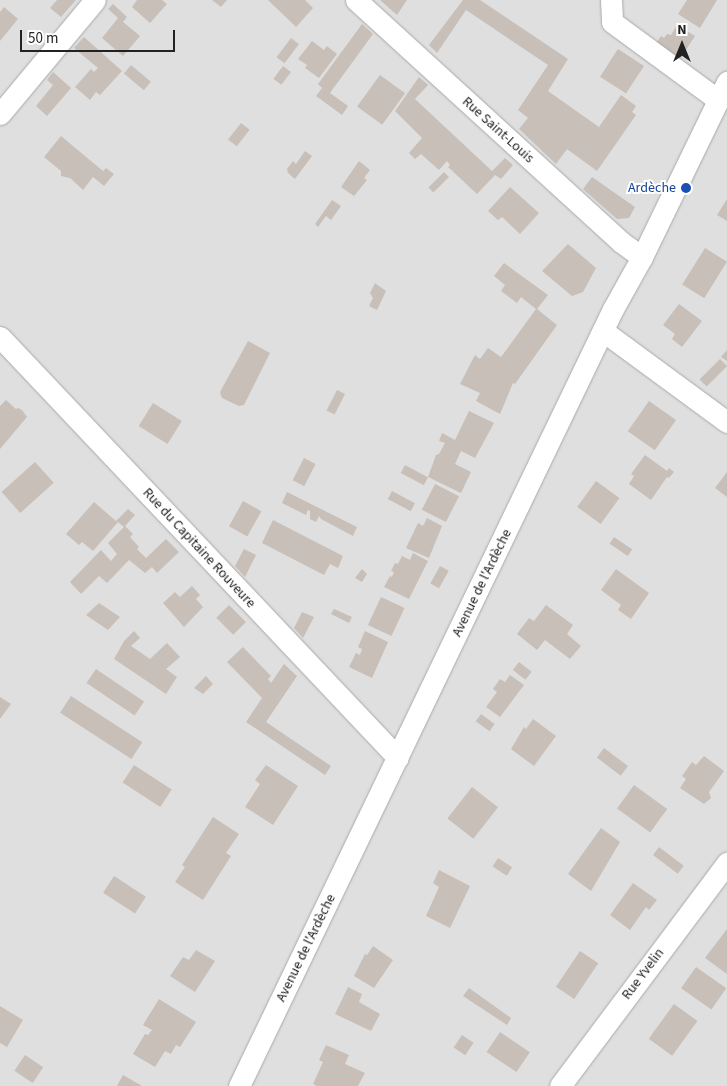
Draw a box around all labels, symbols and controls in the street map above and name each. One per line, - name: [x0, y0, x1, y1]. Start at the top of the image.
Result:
- scale bar: [22, 20, 178, 52]
- north arrow: [657, 20, 707, 70]
- text: N: [677, 20, 687, 40]
- text: 50 m: [28, 28, 58, 49]
- street label: Rue Saint-Louis: [459, 93, 537, 167]
- place label: Ardèche: [628, 180, 676, 196]
- marker: Ardèche: [680, 182, 692, 194]
- street label: Rue du Capitaine Rouveure: [139, 485, 259, 611]
- street label: Avenue de l'Ardèche: [449, 526, 515, 640]
- street label: Avenue de l'Ardèche: [273, 891, 339, 1005]
- street label: Rue Yvelin: [618, 945, 668, 1003]

